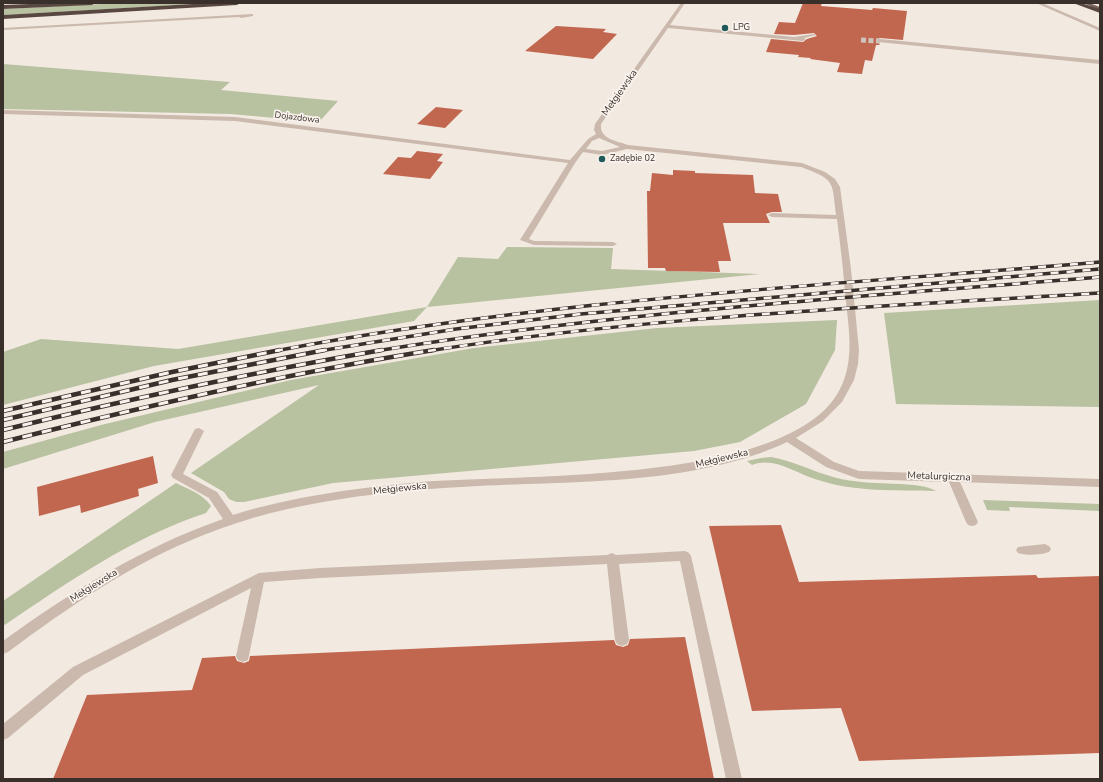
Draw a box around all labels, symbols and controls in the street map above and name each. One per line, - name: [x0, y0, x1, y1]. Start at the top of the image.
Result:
- marker: LPG: [720, 23, 730, 33]
- place label: LPG: [733, 23, 750, 33]
- street label: Mełgiewska: [600, 68, 640, 118]
- street label: Dojazdowa: [274, 110, 320, 126]
- marker: Zadębie 02: [597, 154, 607, 164]
- place label: Zadębie 02: [610, 154, 655, 164]
- street label: Mełgiewska: [695, 447, 749, 471]
- street label: Metalurgiczna: [907, 470, 971, 484]
- street label: Mełgiewska: [373, 480, 427, 498]
- street label: Mełgiewska: [68, 567, 120, 605]

